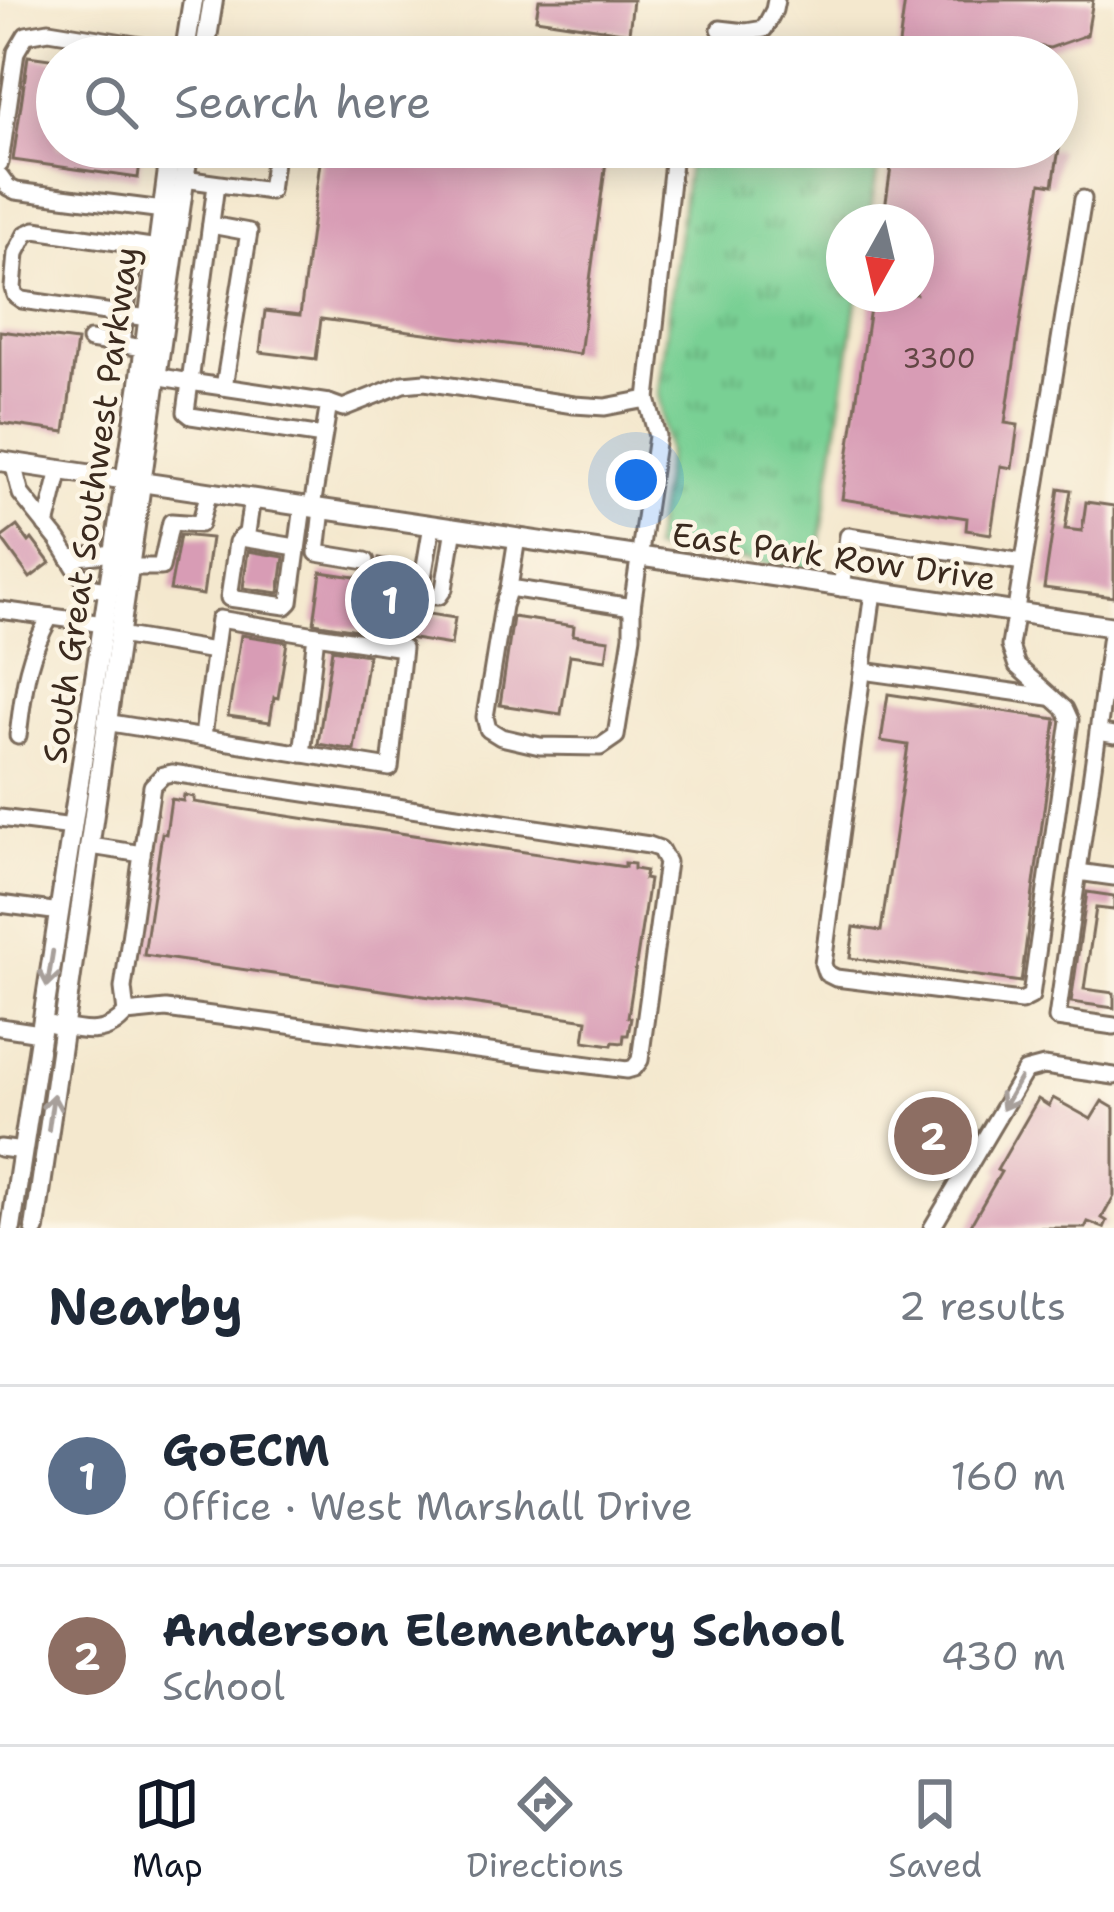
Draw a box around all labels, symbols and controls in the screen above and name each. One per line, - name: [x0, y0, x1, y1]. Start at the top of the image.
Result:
- search box: [36, 36, 1078, 168]
- icon: search: [78, 69, 144, 135]
- text: Search here: [174, 72, 431, 132]
- north arrow: [826, 204, 934, 312]
- street label: South Great Southwest Parkway: [32, 244, 149, 766]
- house number: 3300: [902, 340, 976, 377]
- your location: [606, 450, 666, 510]
- street label: East Park Row Drive: [669, 512, 999, 601]
- pin: 1: [351, 555, 429, 645]
- one-way arrow: [38, 949, 61, 988]
- one-way arrow: [999, 1076, 1023, 1111]
- pin: 2: [894, 1091, 972, 1181]
- one-way arrow: [40, 1093, 62, 1132]
- text: Nearby: [48, 1272, 243, 1340]
- text: 2 results: [899, 1280, 1066, 1332]
- text: GoECM: [162, 1420, 330, 1480]
- text: 1: [78, 1450, 96, 1502]
- text: 160 m: [951, 1450, 1066, 1502]
- text: Office · West Marshall Drive: [162, 1480, 693, 1532]
- text: Anderson Elementary School: [162, 1600, 845, 1660]
- text: 2: [73, 1630, 101, 1682]
- text: 430 m: [941, 1630, 1066, 1682]
- text: School: [162, 1660, 285, 1712]
- tab: Map: [132, 1771, 203, 1888]
- tab: Directions: [467, 1771, 624, 1888]
- tab: Saved: [888, 1771, 982, 1888]

